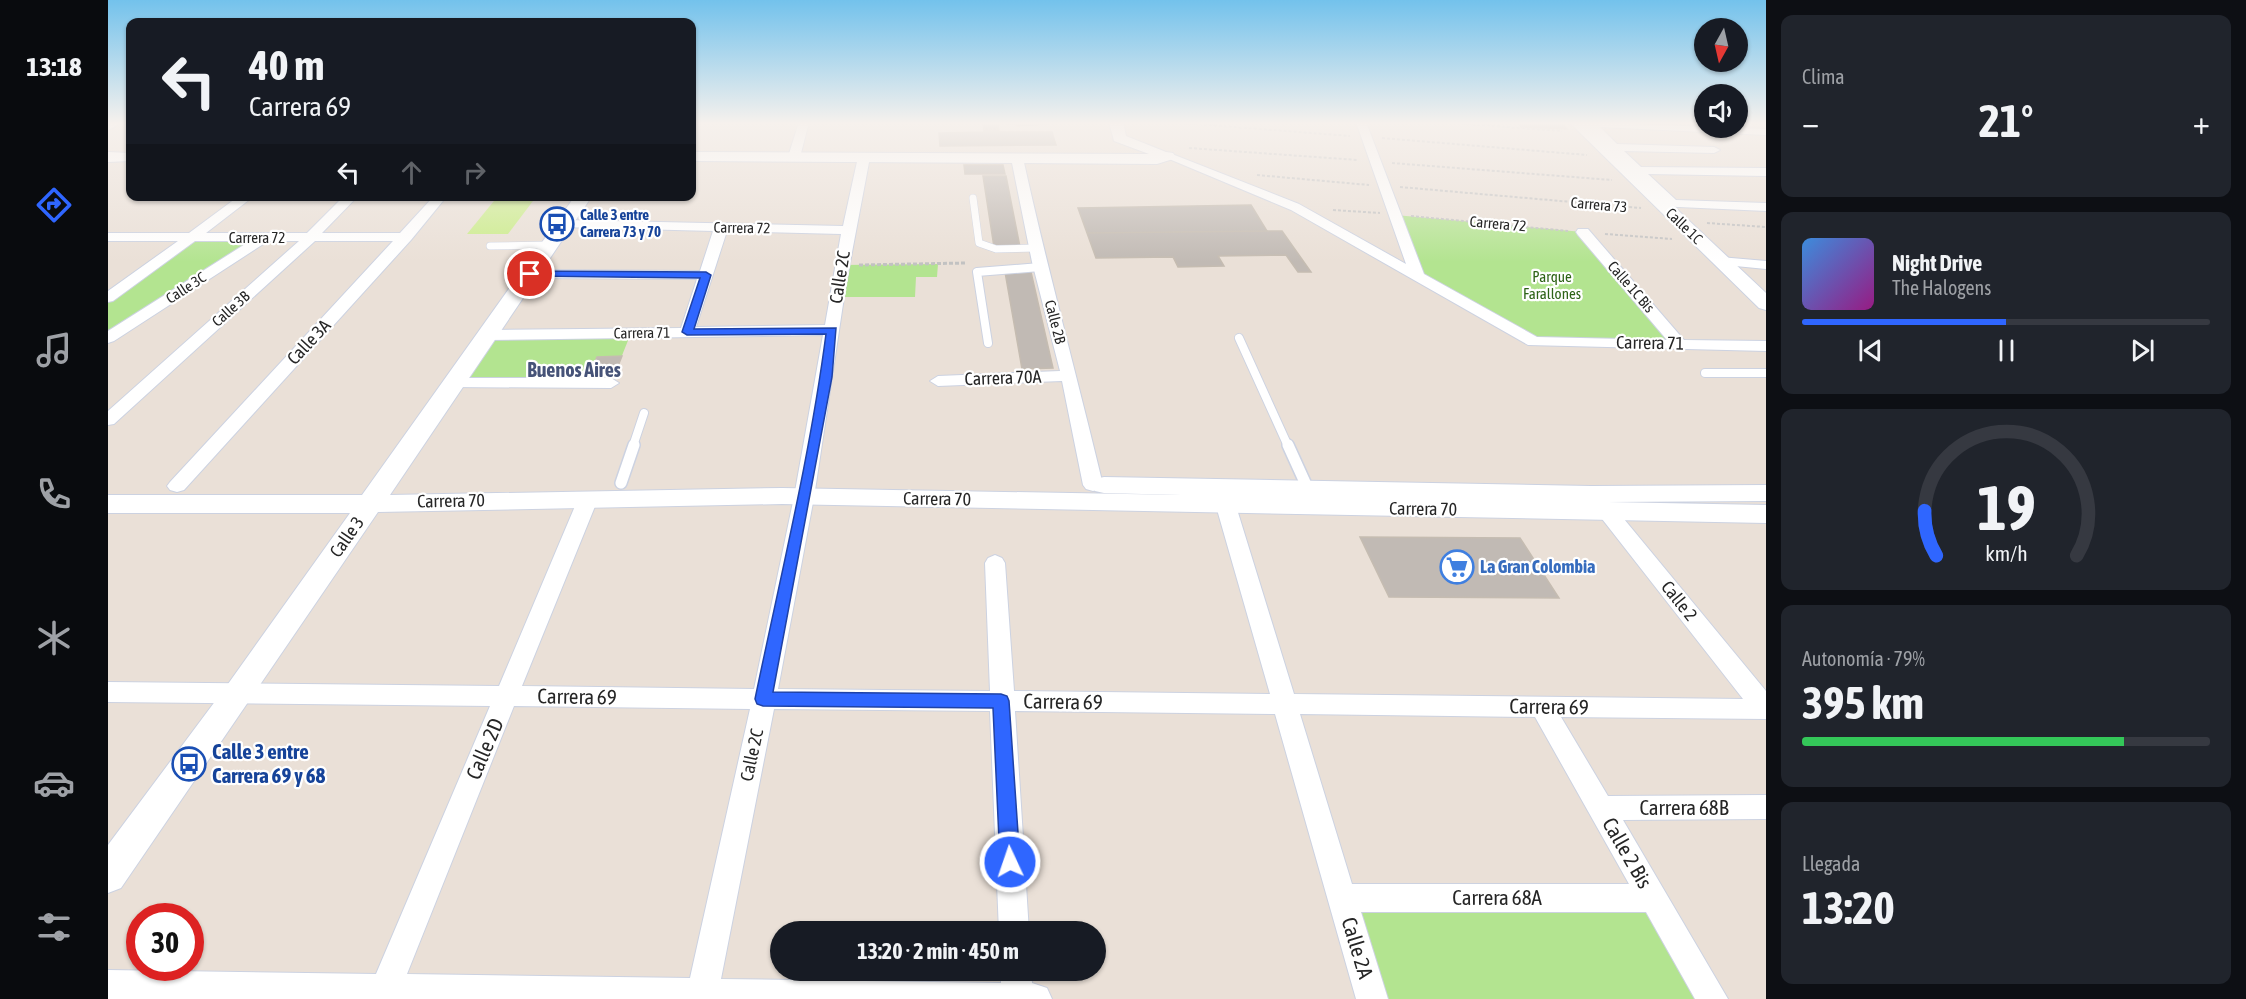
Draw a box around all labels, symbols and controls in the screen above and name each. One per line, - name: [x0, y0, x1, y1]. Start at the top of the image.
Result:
- north arrow: [1694, 18, 1748, 72]
- map controls: [1694, 18, 1748, 138]
- text: 40 m: [249, 41, 324, 89]
- icon: left: [150, 42, 228, 120]
- text: 13:18: [26, 51, 82, 82]
- text: Clima: [1802, 65, 1845, 88]
- button: sound: [1694, 84, 1748, 138]
- text: Carrera 69: [249, 91, 351, 122]
- text: 21°: [1979, 95, 2033, 147]
- text: −: [1802, 103, 1819, 141]
- text: +: [2193, 103, 2210, 141]
- icon: left: [332, 156, 365, 189]
- icon: ahead: [395, 156, 428, 189]
- icon: right: [458, 156, 491, 189]
- icon: directions: [33, 184, 75, 226]
- street label: Carrera 73: [1570, 194, 1628, 215]
- street label: Calle 1C: [1663, 204, 1706, 247]
- bus stop icon: Calle 3 entre Carrera 73 y 70: [539, 206, 575, 242]
- place label: Calle 3 entre Carrera 73 y 70: [580, 206, 661, 240]
- street label: Carrera 72: [1469, 213, 1527, 234]
- street label: Carrera 72: [714, 219, 770, 236]
- street label: Carrera 72: [229, 229, 285, 246]
- pin: [504, 248, 555, 299]
- street label: Calle 2C: [825, 249, 854, 305]
- text: Night Drive: [1892, 250, 1982, 276]
- icon: arrive: [513, 257, 546, 290]
- street label: Calle 1C Bis: [1605, 258, 1658, 316]
- street label: Calle 3C: [163, 268, 209, 307]
- park label: Parque Farallones: [1523, 268, 1581, 302]
- text: The Halogens: [1892, 276, 1991, 299]
- street label: Calle 3B: [208, 287, 253, 330]
- street label: Calle 2B: [1042, 298, 1069, 346]
- street label: Calle 3A: [283, 315, 335, 368]
- street label: Carrera 71: [614, 324, 670, 341]
- icon: music: [33, 329, 75, 371]
- street label: Carrera 71: [1616, 331, 1684, 354]
- icon: previous: [1854, 334, 1887, 367]
- icon: pause: [1990, 334, 2023, 367]
- icon: next: [2126, 334, 2159, 367]
- district label: Buenos Aires: [527, 358, 621, 381]
- street label: Carrera 70A: [964, 366, 1042, 389]
- icon: phone: [33, 473, 75, 515]
- text: 19: [1977, 473, 2035, 544]
- street label: Carrera 70: [903, 487, 971, 510]
- street label: Carrera 70: [417, 489, 485, 512]
- street label: Carrera 70: [1389, 497, 1457, 520]
- street label: Calle 3: [325, 512, 368, 561]
- text: km/h: [1985, 542, 2027, 567]
- supermarket icon: La Gran Colombia: [1439, 549, 1475, 585]
- place label: La Gran Colombia: [1480, 556, 1595, 577]
- street label: Calle 2: [1657, 577, 1702, 625]
- icon: climate: [33, 617, 75, 659]
- text: Autonomía · 79%: [1802, 647, 1925, 670]
- text: 395 km: [1802, 677, 1924, 729]
- street label: Carrera 69: [537, 683, 617, 709]
- street label: Carrera 69: [1023, 688, 1103, 714]
- street label: Carrera 69: [1509, 693, 1589, 719]
- street label: Calle 2D: [460, 714, 508, 783]
- street label: Calle 2C: [736, 727, 767, 783]
- place label: Calle 3 entre Carrera 69 y 68: [212, 739, 326, 787]
- bus stop icon: Calle 3 entre Carrera 69 y 68: [171, 746, 207, 782]
- icon: car: [33, 762, 75, 804]
- street label: Carrera 68B: [1639, 795, 1729, 819]
- street label: Calle 2 Bis: [1598, 813, 1658, 892]
- position arrow: [978, 830, 1042, 894]
- text: Llegada: [1802, 852, 1860, 875]
- text: 13:20: [1802, 882, 1895, 934]
- street label: Carrera 68A: [1452, 885, 1542, 909]
- speed limit sign: 30: [126, 903, 204, 981]
- icon: filters: [33, 906, 75, 948]
- street label: Calle 2A: [1337, 914, 1379, 982]
- text: 13:20 · 2 min · 450 m: [857, 938, 1019, 964]

